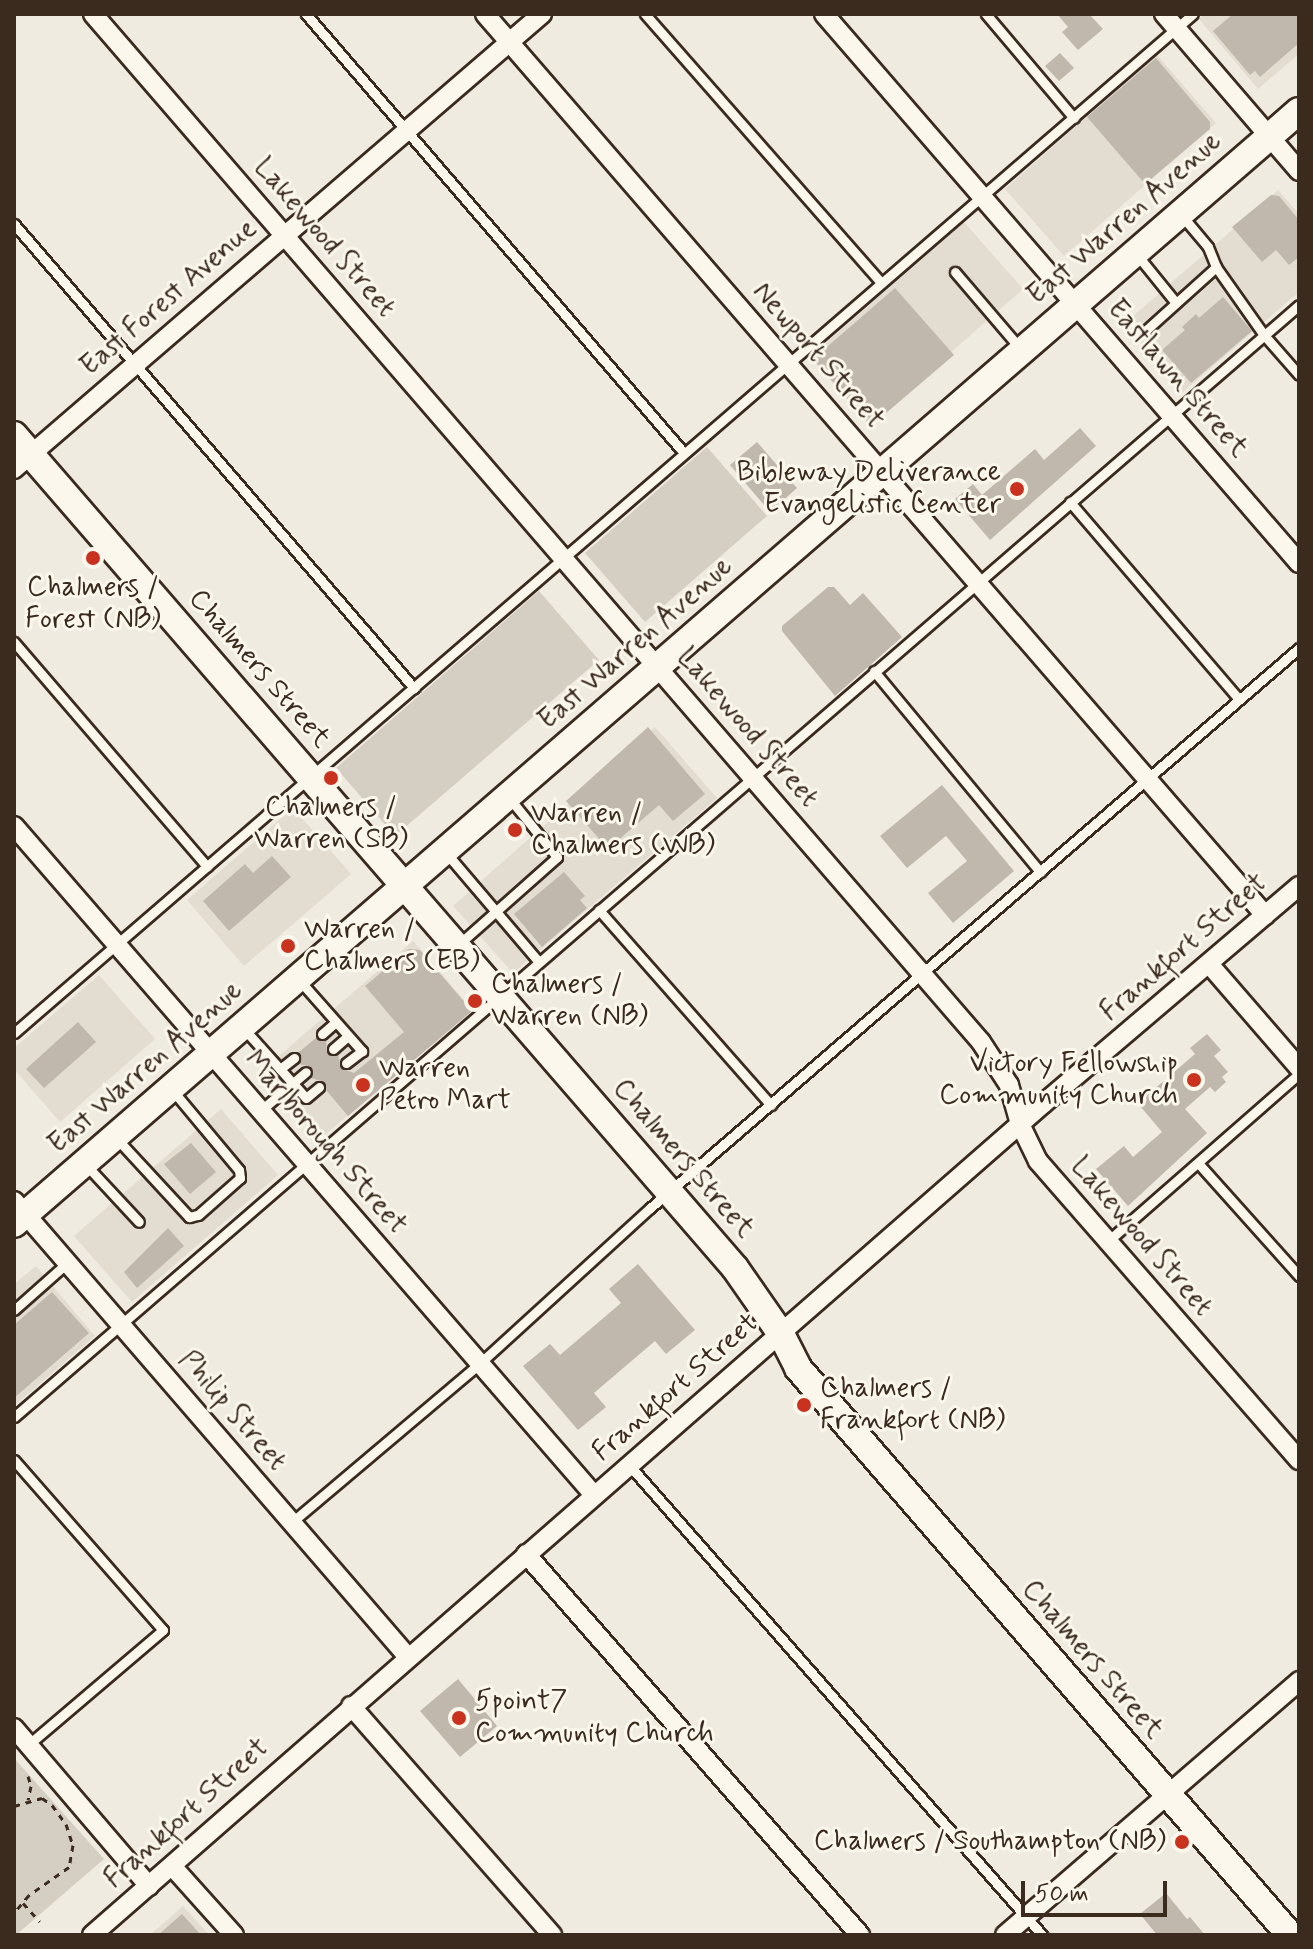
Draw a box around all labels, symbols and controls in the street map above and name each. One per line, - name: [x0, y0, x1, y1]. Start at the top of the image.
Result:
- street label: East Warren Avenue: [1022, 126, 1228, 312]
- street label: Lakewood Street: [244, 150, 404, 326]
- street label: East Forest Avenue: [74, 212, 264, 384]
- street label: Newport Street: [745, 276, 891, 436]
- street label: Eastlawn Street: [1099, 293, 1255, 465]
- place label: Bibleway Deliverance Evangelistic Center: [739, 456, 1001, 522]
- marker: Bibleway Deliverance Evangelistic Center: [1008, 480, 1026, 498]
- marker: Chalmers / Forest (NB): [84, 549, 102, 567]
- street label: East Warren Avenue: [533, 551, 739, 737]
- place label: Chalmers / Forest (NB): [25, 571, 161, 637]
- street label: Chalmers Street: [181, 583, 337, 755]
- street label: Lakewood Street: [667, 640, 827, 816]
- marker: Chalmers / Warren (SB): [322, 769, 340, 787]
- place label: Chalmers / Warren (SB): [254, 791, 408, 857]
- place label: Warren / Chalmers (WB): [531, 797, 715, 863]
- marker: Warren / Chalmers (WB): [506, 821, 524, 839]
- street label: Frankfort Street: [1095, 867, 1273, 1029]
- place label: Warren / Chalmers (EB): [304, 913, 480, 979]
- marker: Warren / Chalmers (EB): [279, 937, 297, 955]
- place label: Chalmers / Warren (NB): [491, 968, 647, 1034]
- street label: East Warren Avenue: [43, 975, 249, 1161]
- marker: Chalmers / Warren (NB): [466, 992, 484, 1010]
- street label: Marlborough Street: [237, 1045, 413, 1241]
- place label: Victory Fellowship Community Church: [939, 1047, 1178, 1113]
- place label: Warren Petro Mart: [379, 1052, 511, 1118]
- marker: Victory Fellowship Community Church: [1185, 1071, 1203, 1089]
- street label: Chalmers Street: [605, 1073, 761, 1245]
- marker: Warren Petro Mart: [354, 1076, 372, 1094]
- street label: Lakewood Street: [1061, 1149, 1221, 1325]
- street label: Frankfort Street: [587, 1307, 765, 1469]
- street label: Philip Street: [169, 1342, 295, 1480]
- place label: Chalmers / Frankfort (NB): [820, 1372, 1005, 1438]
- marker: Chalmers / Frankfort (NB): [795, 1396, 813, 1414]
- street label: Chalmers Street: [1014, 1574, 1170, 1746]
- place label: 5point7 Community Church: [475, 1685, 714, 1751]
- marker: 5point7 Community Church: [450, 1709, 468, 1727]
- street label: Frankfort Street: [99, 1732, 275, 1896]
- place label: Chalmers / Southampton (NB): [814, 1825, 1166, 1859]
- marker: Chalmers / Southampton (NB): [1173, 1833, 1191, 1851]
- scale bar: [1025, 1865, 1171, 1915]
- text: 50 m: [1035, 1879, 1089, 1910]

